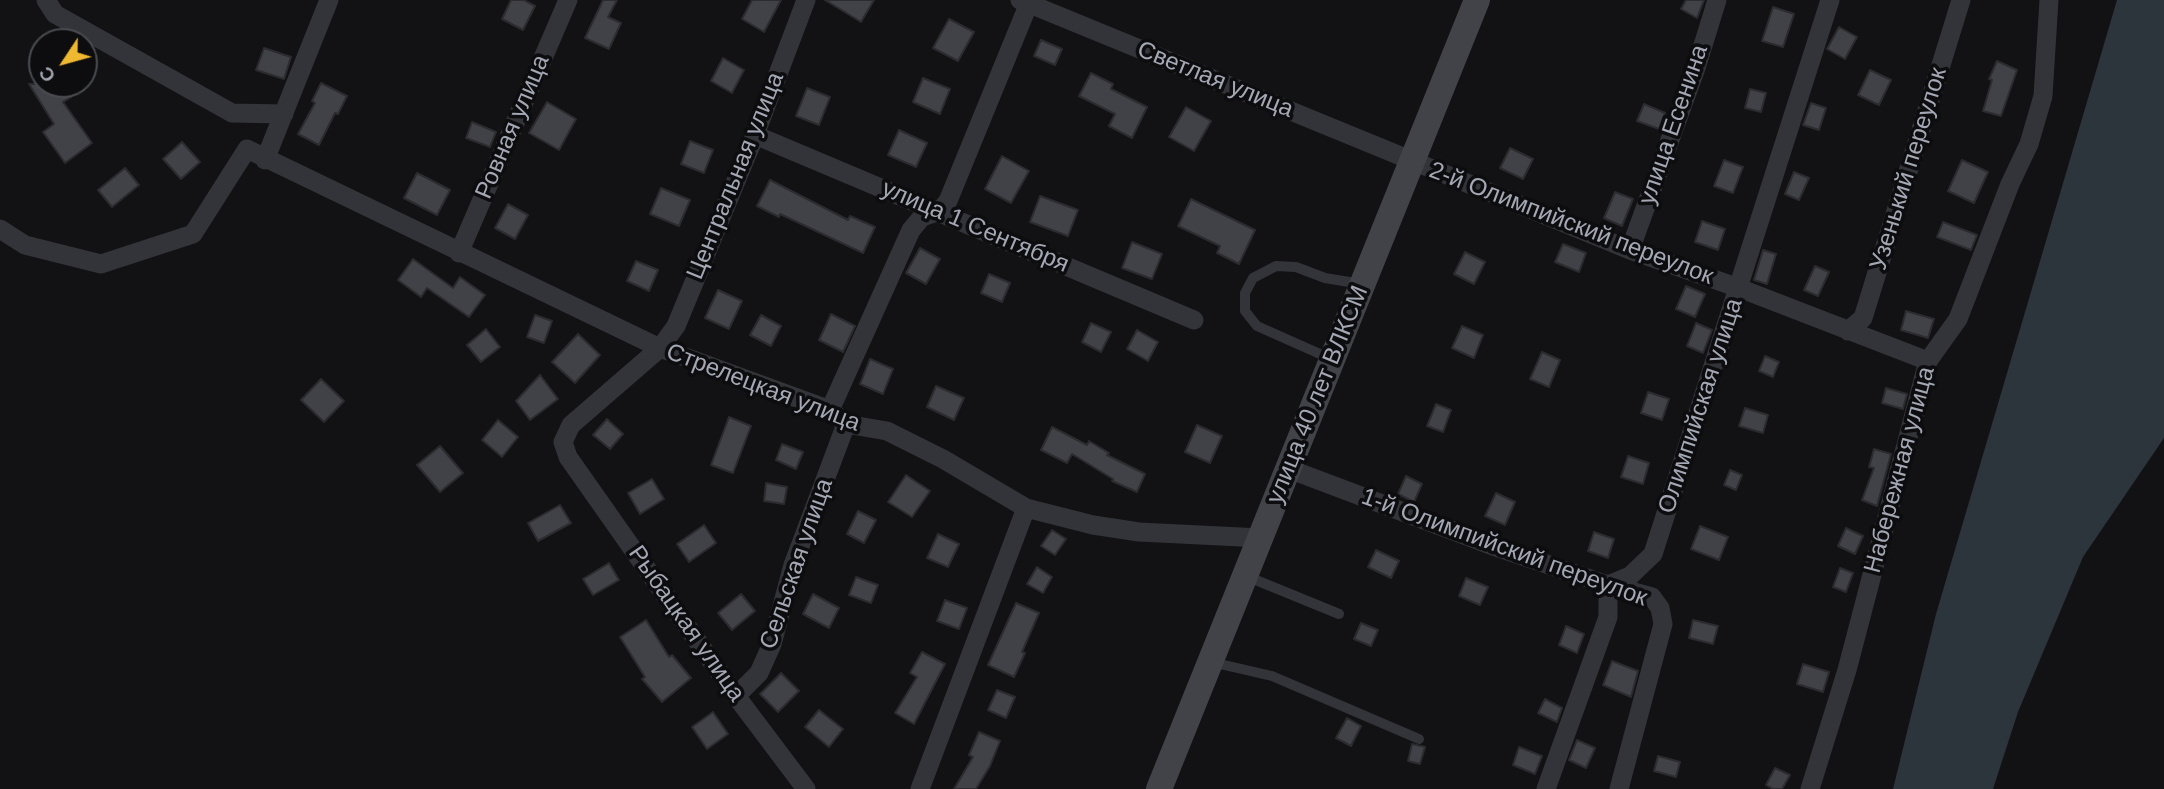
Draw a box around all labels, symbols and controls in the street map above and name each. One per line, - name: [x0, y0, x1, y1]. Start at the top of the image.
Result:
- north arrow: [28, 28, 98, 98]
- street label: Светлая улица: [1133, 36, 1297, 124]
- street label: улица Есенина: [1633, 41, 1715, 209]
- street label: Ровная улица: [470, 51, 556, 203]
- text: С: [35, 63, 60, 86]
- street label: Узенький переулок: [1865, 64, 1953, 274]
- street label: Центральная улица: [681, 68, 791, 284]
- street label: 2-й Олимпийский переулок: [1425, 156, 1717, 292]
- street label: улица 1 Сентября: [877, 175, 1073, 279]
- street label: улица 40 лет ВЛКСМ: [1261, 282, 1375, 508]
- street label: Олимпийская улица: [1653, 295, 1749, 517]
- street label: Стрелецкая улица: [662, 338, 864, 438]
- street label: Набережная улица: [1859, 364, 1941, 576]
- street label: Сельская улица: [754, 475, 840, 653]
- street label: 1-й Олимпийский переулок: [1357, 483, 1651, 613]
- street label: Рыбацкая улица: [622, 541, 750, 707]

